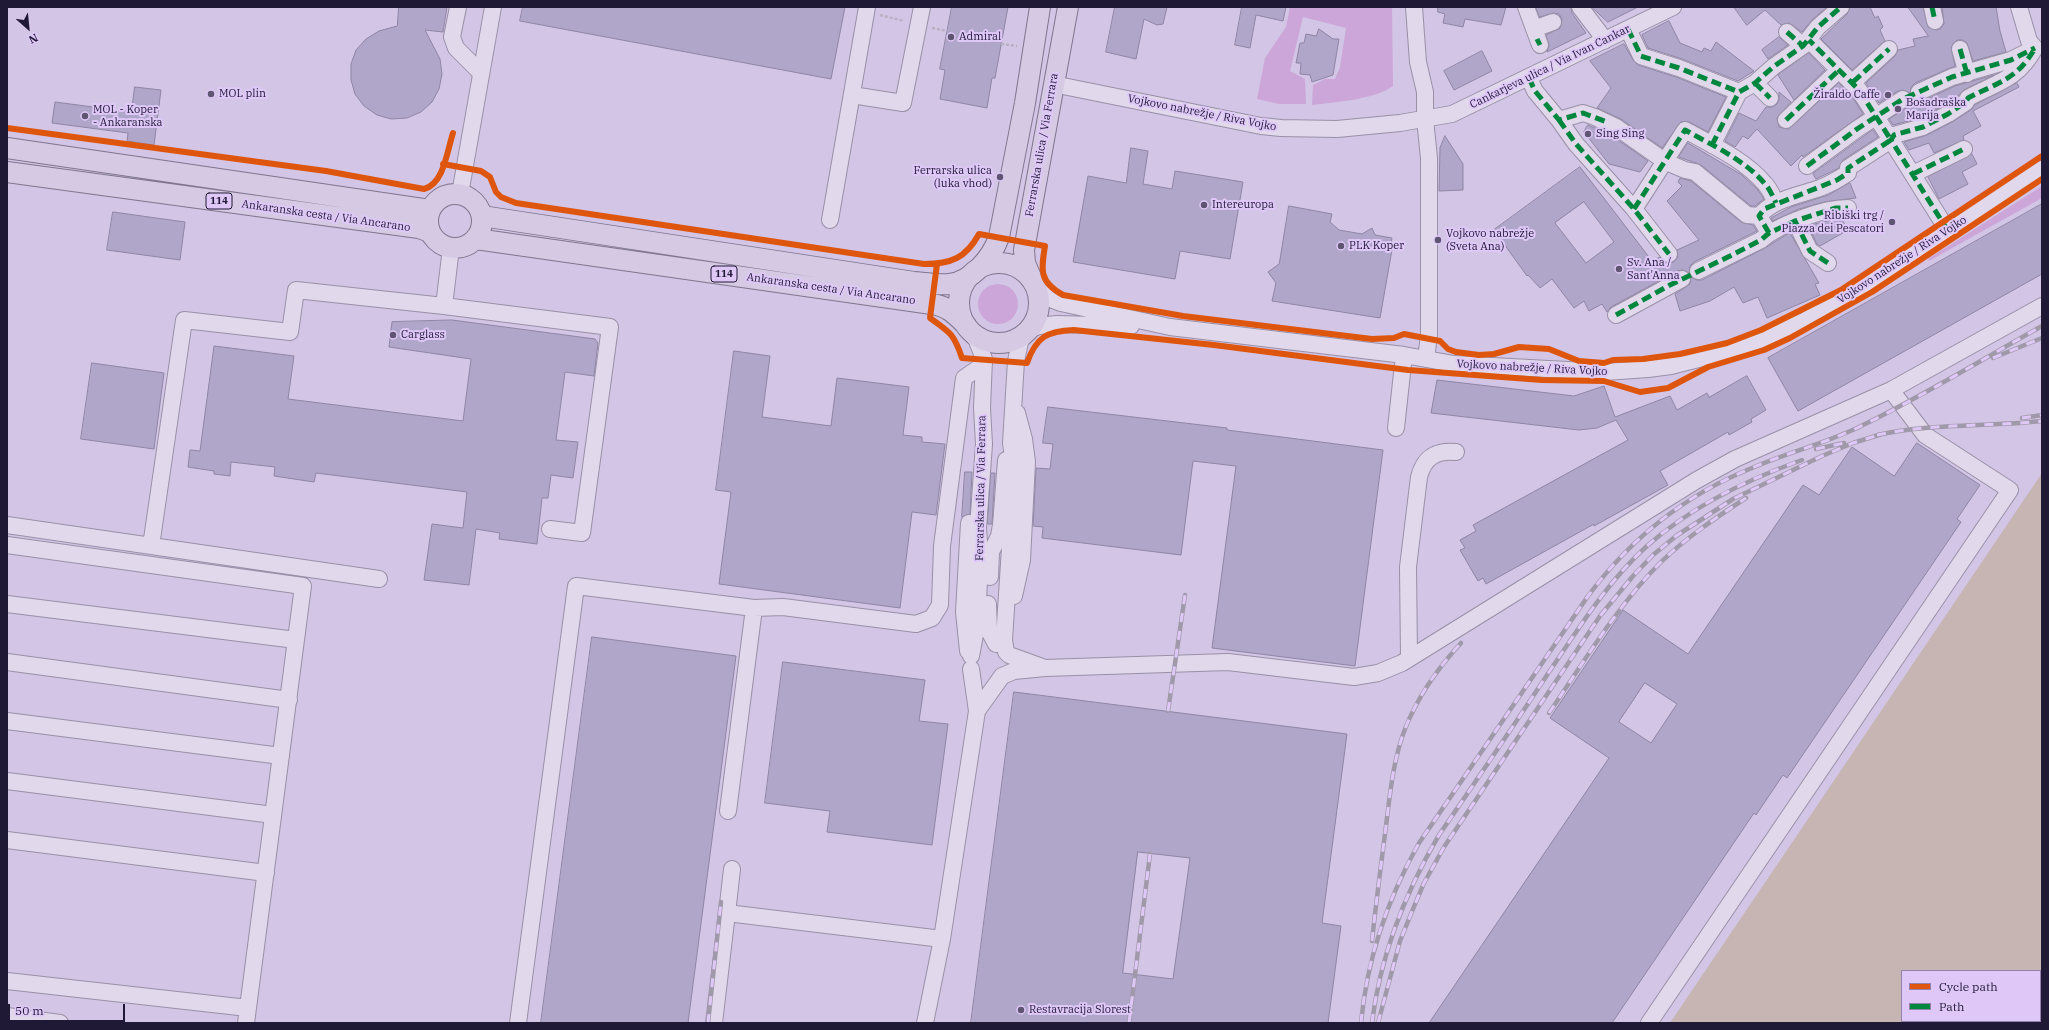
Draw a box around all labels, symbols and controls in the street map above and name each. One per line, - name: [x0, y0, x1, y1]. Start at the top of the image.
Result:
- north arrow: [8, 8, 48, 48]
- street label: Cankarjeva ulica / Via Ivan Cankar: [1468, 22, 1632, 112]
- text: N: [26, 30, 41, 47]
- place label: Admiral: [959, 30, 1001, 44]
- marker: Admiral: [946, 32, 956, 42]
- street label: Ferrarska ulica / Via Ferrara: [1023, 72, 1061, 218]
- place label: MOL plin: [219, 87, 266, 101]
- place label: Žiraldo Caffe: [1814, 88, 1880, 102]
- marker: MOL plin: [206, 89, 216, 99]
- marker: Žiraldo Caffe: [1883, 90, 1893, 100]
- street label: Vojkovo nabrežje / Riva Vojko: [1127, 92, 1277, 134]
- place label: Bošadraška Marija: [1906, 96, 1966, 122]
- place label: MOL - Koper - Ankaranska: [93, 103, 163, 129]
- marker: Bošadraška Marija: [1893, 104, 1903, 114]
- marker: MOL - Koper - Ankaranska: [80, 111, 90, 121]
- place label: Sing Sing: [1596, 127, 1644, 141]
- marker: Sing Sing: [1583, 129, 1593, 139]
- place label: Ferrarska ulica (luka vhod): [913, 164, 992, 190]
- marker: Ferrarska ulica (luka vhod): [995, 172, 1005, 182]
- road number: 114: [206, 193, 232, 209]
- street label: Ankaranska cesta / Via Ancarano: [241, 198, 411, 234]
- place label: Intereuropa: [1212, 198, 1274, 212]
- marker: Intereuropa: [1199, 200, 1209, 210]
- place label: Ribiški trg / Piazza dei Pescatori: [1781, 209, 1884, 235]
- street label: Vojkovo nabrežje / Riva Vojko: [1835, 213, 1969, 307]
- marker: Ribiški trg / Piazza dei Pescatori: [1887, 217, 1897, 227]
- place label: Vojkovo nabrežje (Sveta Ana): [1446, 227, 1534, 253]
- marker: Vojkovo nabrežje (Sveta Ana): [1433, 235, 1443, 245]
- place label: PLK Koper: [1349, 239, 1404, 253]
- marker: PLK Koper: [1336, 241, 1346, 251]
- place label: Sv. Ana / Sant'Anna: [1627, 256, 1680, 282]
- marker: Sv. Ana / Sant'Anna: [1614, 264, 1624, 274]
- road number: 114: [711, 266, 737, 282]
- street label: Ankaranska cesta / Via Ancarano: [746, 271, 916, 307]
- place label: Carglass: [401, 328, 445, 342]
- marker: Carglass: [388, 330, 398, 340]
- street label: Vojkovo nabrežje / Riva Vojko: [1456, 357, 1608, 379]
- street label: Ferrarska ulica / Via Ferrara: [973, 415, 989, 561]
- legend: [1901, 970, 2041, 1022]
- text: Cycle path: [1939, 979, 1998, 994]
- scale bar: [10, 996, 127, 1022]
- text: Path: [1939, 999, 1964, 1014]
- text: 50 m: [15, 1003, 44, 1018]
- place label: Restavracija Slorest: [1029, 1003, 1131, 1017]
- marker: Restavracija Slorest: [1016, 1005, 1026, 1015]

